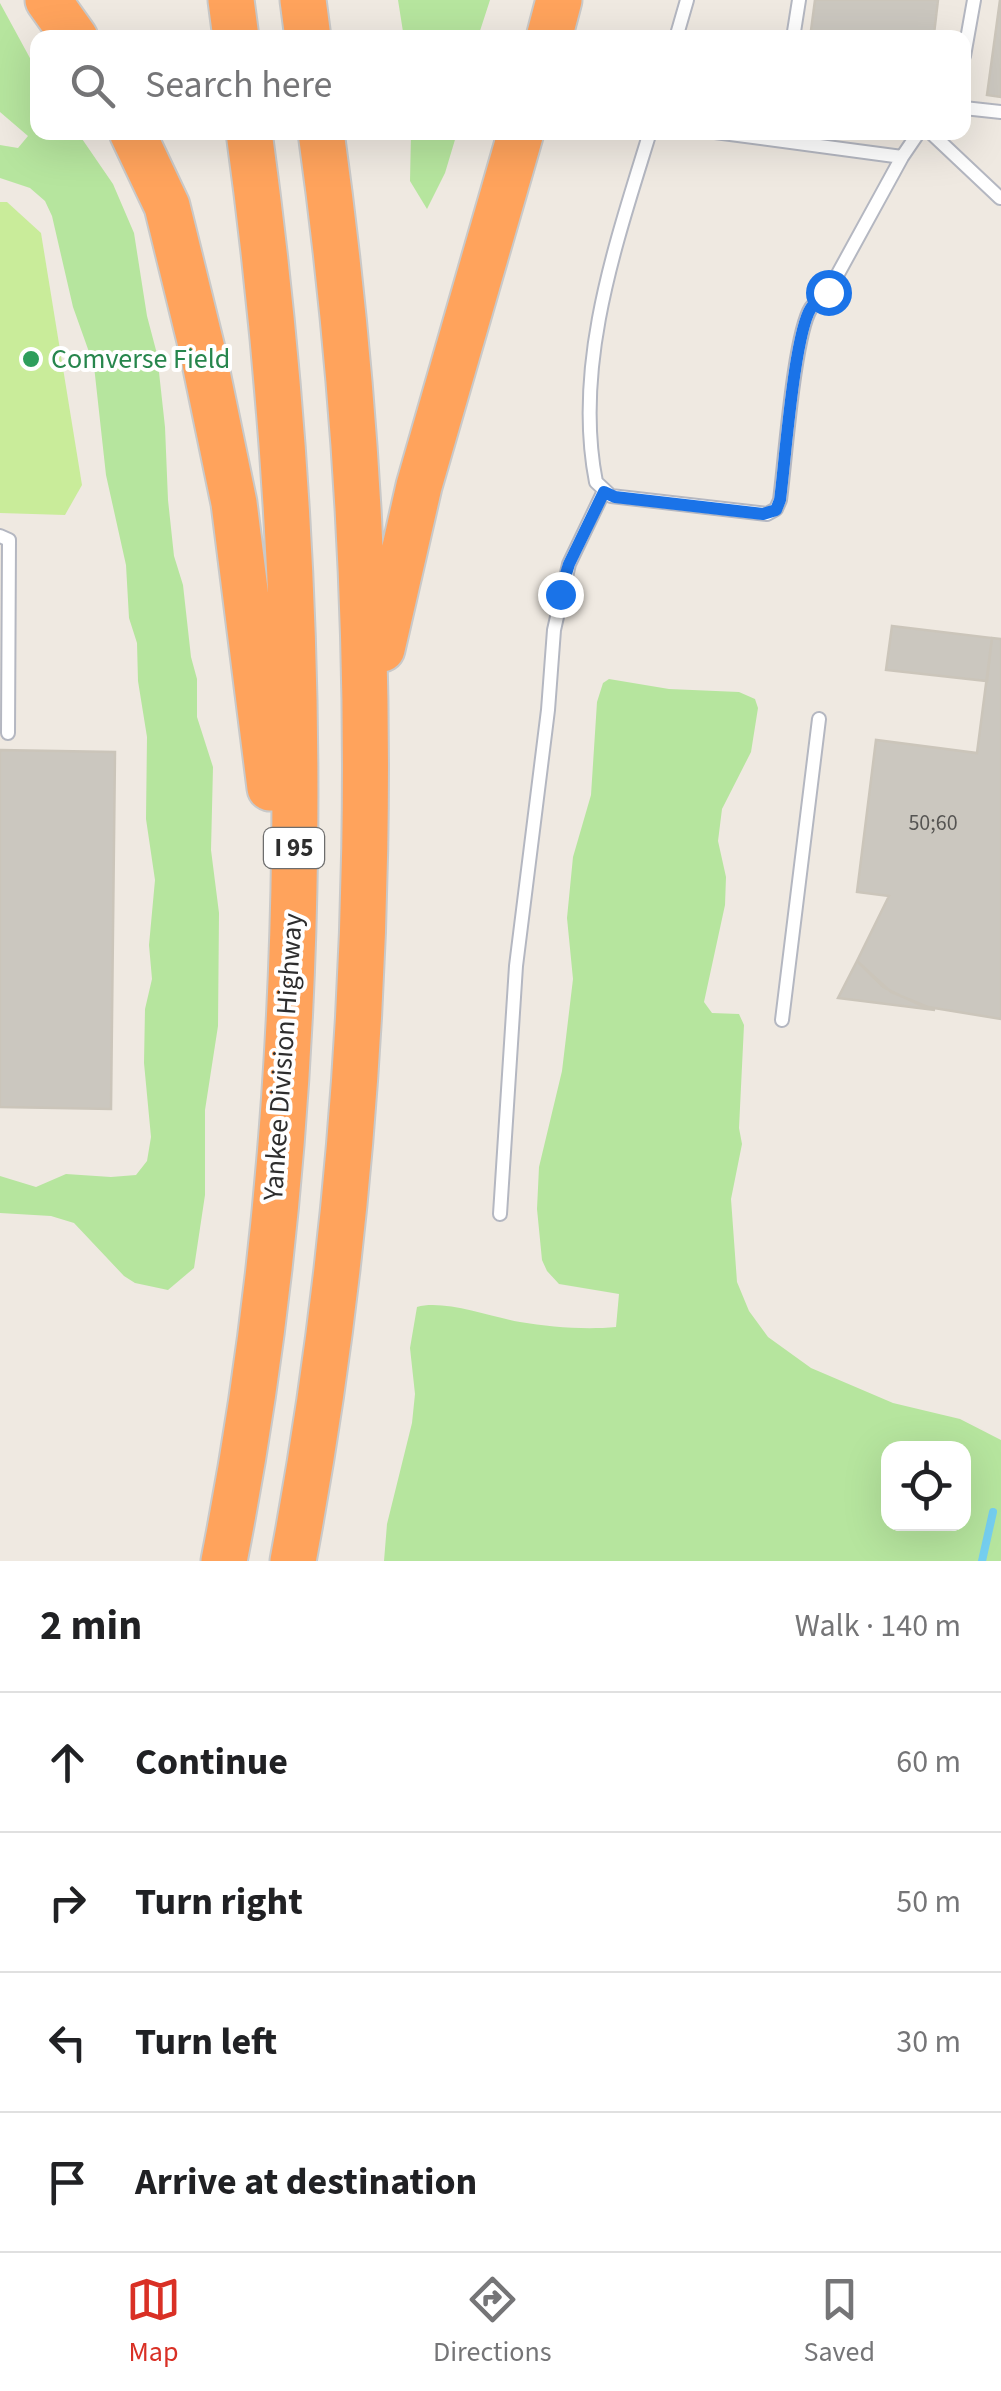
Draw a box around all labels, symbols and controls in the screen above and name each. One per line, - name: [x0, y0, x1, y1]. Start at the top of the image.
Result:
- search box: [30, 30, 971, 140]
- icon: search: [65, 58, 120, 113]
- text: Search here: [145, 58, 332, 112]
- route start: [806, 270, 852, 316]
- place label: Comverse Field: [51, 339, 230, 379]
- marker: Comverse Field: [20, 348, 42, 370]
- route end: [538, 572, 584, 618]
- house number: 50;60: [908, 807, 958, 839]
- road number: I 95: [264, 828, 324, 868]
- street label: Yankee Division Highway: [253, 912, 313, 1203]
- map controls: [881, 1441, 971, 1531]
- button: locate: [881, 1441, 971, 1531]
- text: 2 min: [40, 1596, 142, 1656]
- text: Walk · 140 m: [795, 1603, 961, 1649]
- icon: ahead: [40, 1735, 95, 1790]
- text: Continue: [135, 1735, 288, 1789]
- text: 60 m: [896, 1739, 961, 1785]
- icon: right: [40, 1875, 95, 1930]
- text: Turn right: [135, 1875, 303, 1929]
- text: 50 m: [896, 1879, 961, 1925]
- icon: left: [40, 2015, 95, 2070]
- text: Turn left: [135, 2015, 277, 2069]
- text: 30 m: [896, 2019, 961, 2065]
- icon: arrive: [40, 2155, 95, 2210]
- text: Arrive at destination: [135, 2155, 477, 2209]
- tab: Map: [126, 2272, 181, 2372]
- tab: Directions: [433, 2272, 552, 2372]
- tab: Saved: [804, 2272, 875, 2372]

